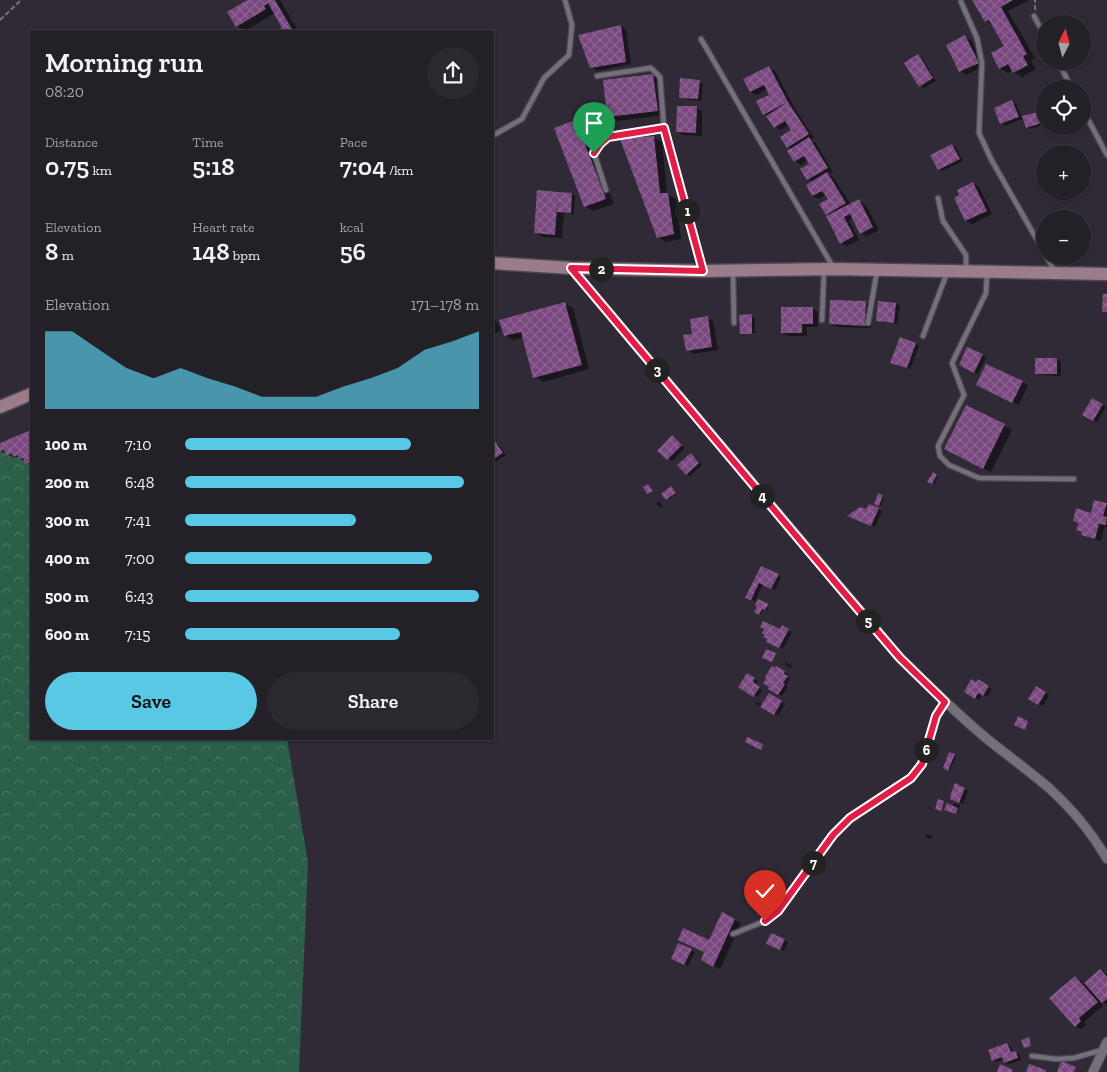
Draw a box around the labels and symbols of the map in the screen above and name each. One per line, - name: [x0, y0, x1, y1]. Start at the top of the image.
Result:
- north arrow: [1036, 15, 1091, 70]
- pin: [573, 102, 615, 153]
- pin: 1: [674, 198, 700, 224]
- pin: 2: [588, 256, 614, 282]
- pin: 3: [644, 358, 670, 382]
- pin: 4: [750, 484, 774, 508]
- pin: 5: [856, 608, 880, 634]
- pin: 6: [914, 738, 938, 762]
- pin: 7: [800, 850, 826, 876]
- pin: [744, 870, 786, 921]

